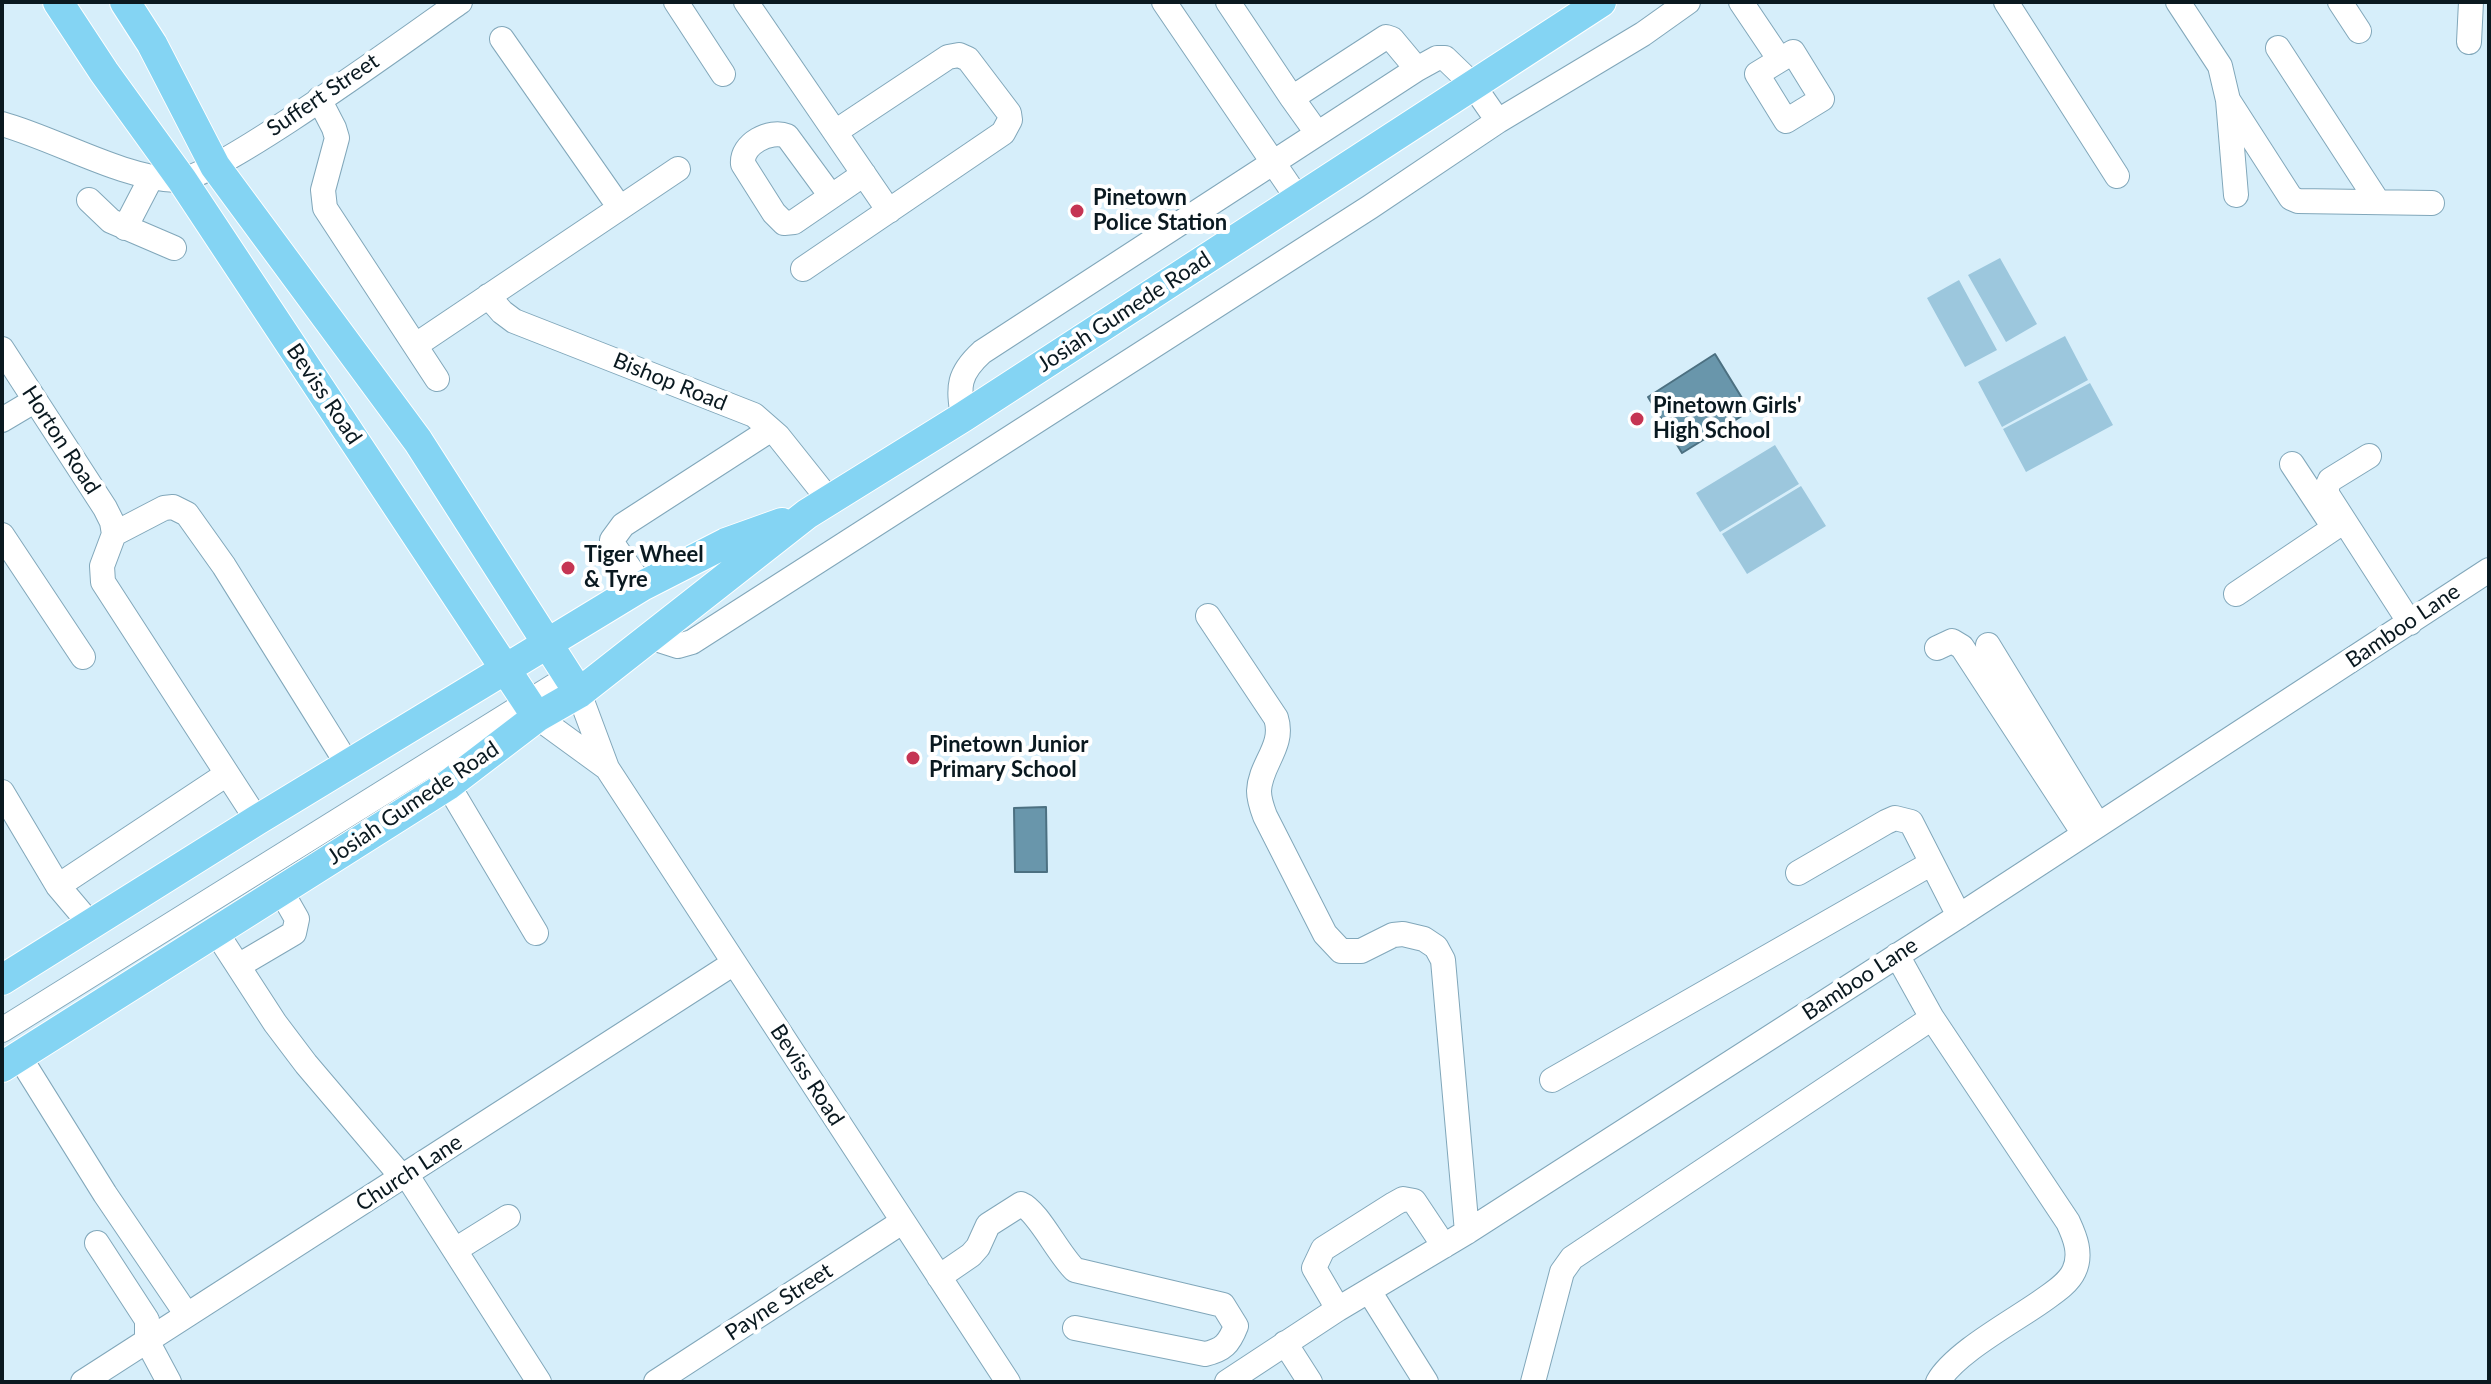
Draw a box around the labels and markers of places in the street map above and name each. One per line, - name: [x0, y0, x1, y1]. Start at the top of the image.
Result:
- place label: Pinetown Police Station: [1093, 185, 1227, 236]
- marker: Pinetown Police Station: [1068, 202, 1086, 220]
- place label: Pinetown Girls' High School: [1653, 393, 1802, 444]
- marker: Pinetown Girls' High School: [1628, 410, 1646, 428]
- place label: Tiger Wheel & Tyre: [584, 542, 704, 594]
- marker: Tiger Wheel & Tyre: [559, 559, 577, 577]
- place label: Pinetown Junior Primary School: [929, 732, 1089, 784]
- marker: Pinetown Junior Primary School: [904, 749, 922, 767]

